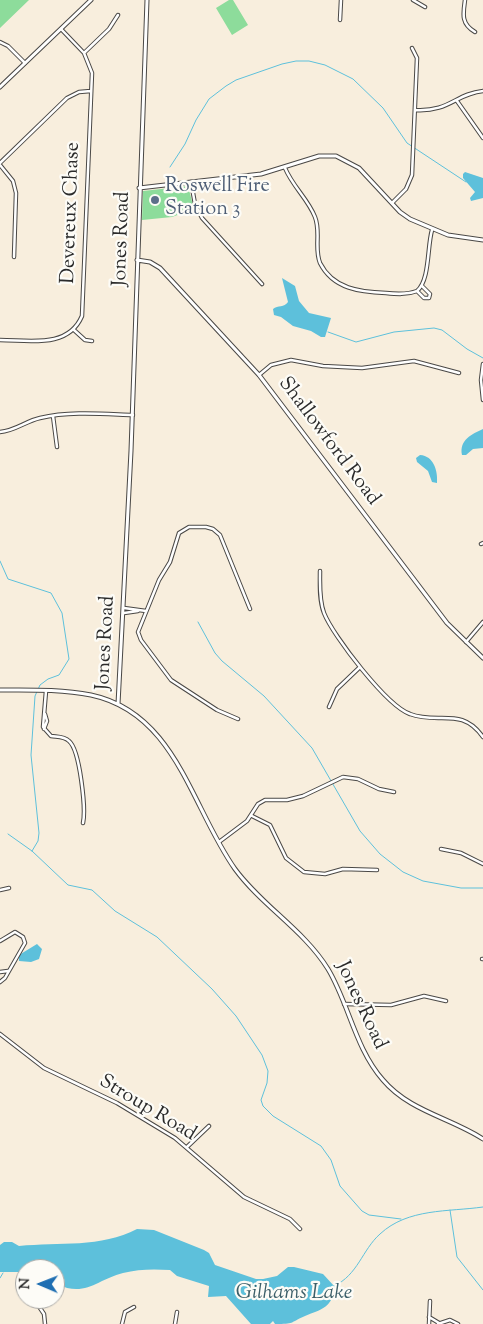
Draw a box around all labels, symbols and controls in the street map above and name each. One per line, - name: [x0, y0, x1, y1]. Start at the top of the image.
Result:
- street label: Devereux Chase: [58, 142, 86, 284]
- place label: Roswell Fire Station 3: [165, 176, 270, 223]
- street label: Jones Road: [109, 191, 137, 287]
- marker: Roswell Fire Station 3: [149, 194, 161, 206]
- street label: Shallowford Road: [272, 373, 384, 511]
- street label: Jones Road: [93, 595, 121, 691]
- street label: Jones Road: [329, 958, 391, 1054]
- street label: Stroup Road: [94, 1071, 200, 1147]
- north arrow: [15, 1259, 65, 1309]
- text: N: [16, 1278, 36, 1290]
- water label: Gilhams Lake: [236, 1281, 352, 1307]

